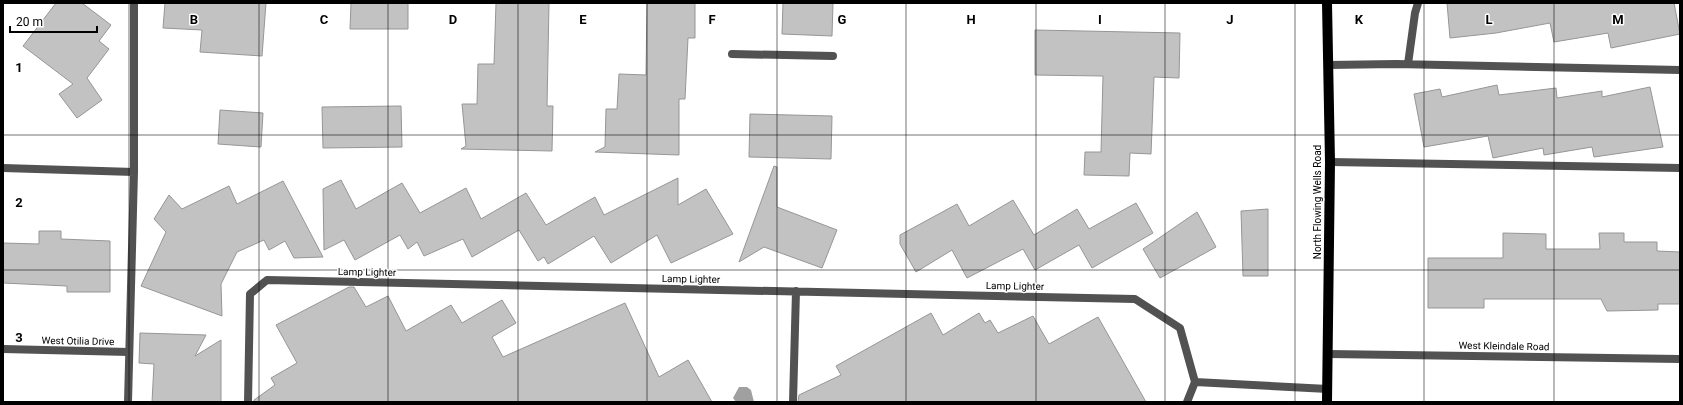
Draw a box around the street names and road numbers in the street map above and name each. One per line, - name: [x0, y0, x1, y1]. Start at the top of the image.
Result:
- street label: North Flowing Wells Road: [1312, 145, 1323, 259]
- street label: Lamp Lighter: [338, 266, 397, 278]
- street label: Lamp Lighter: [662, 273, 721, 285]
- street label: Lamp Lighter: [986, 280, 1045, 292]
- street label: West Otilia Drive: [42, 335, 114, 347]
- street label: West Kleindale Road: [1458, 340, 1550, 352]

